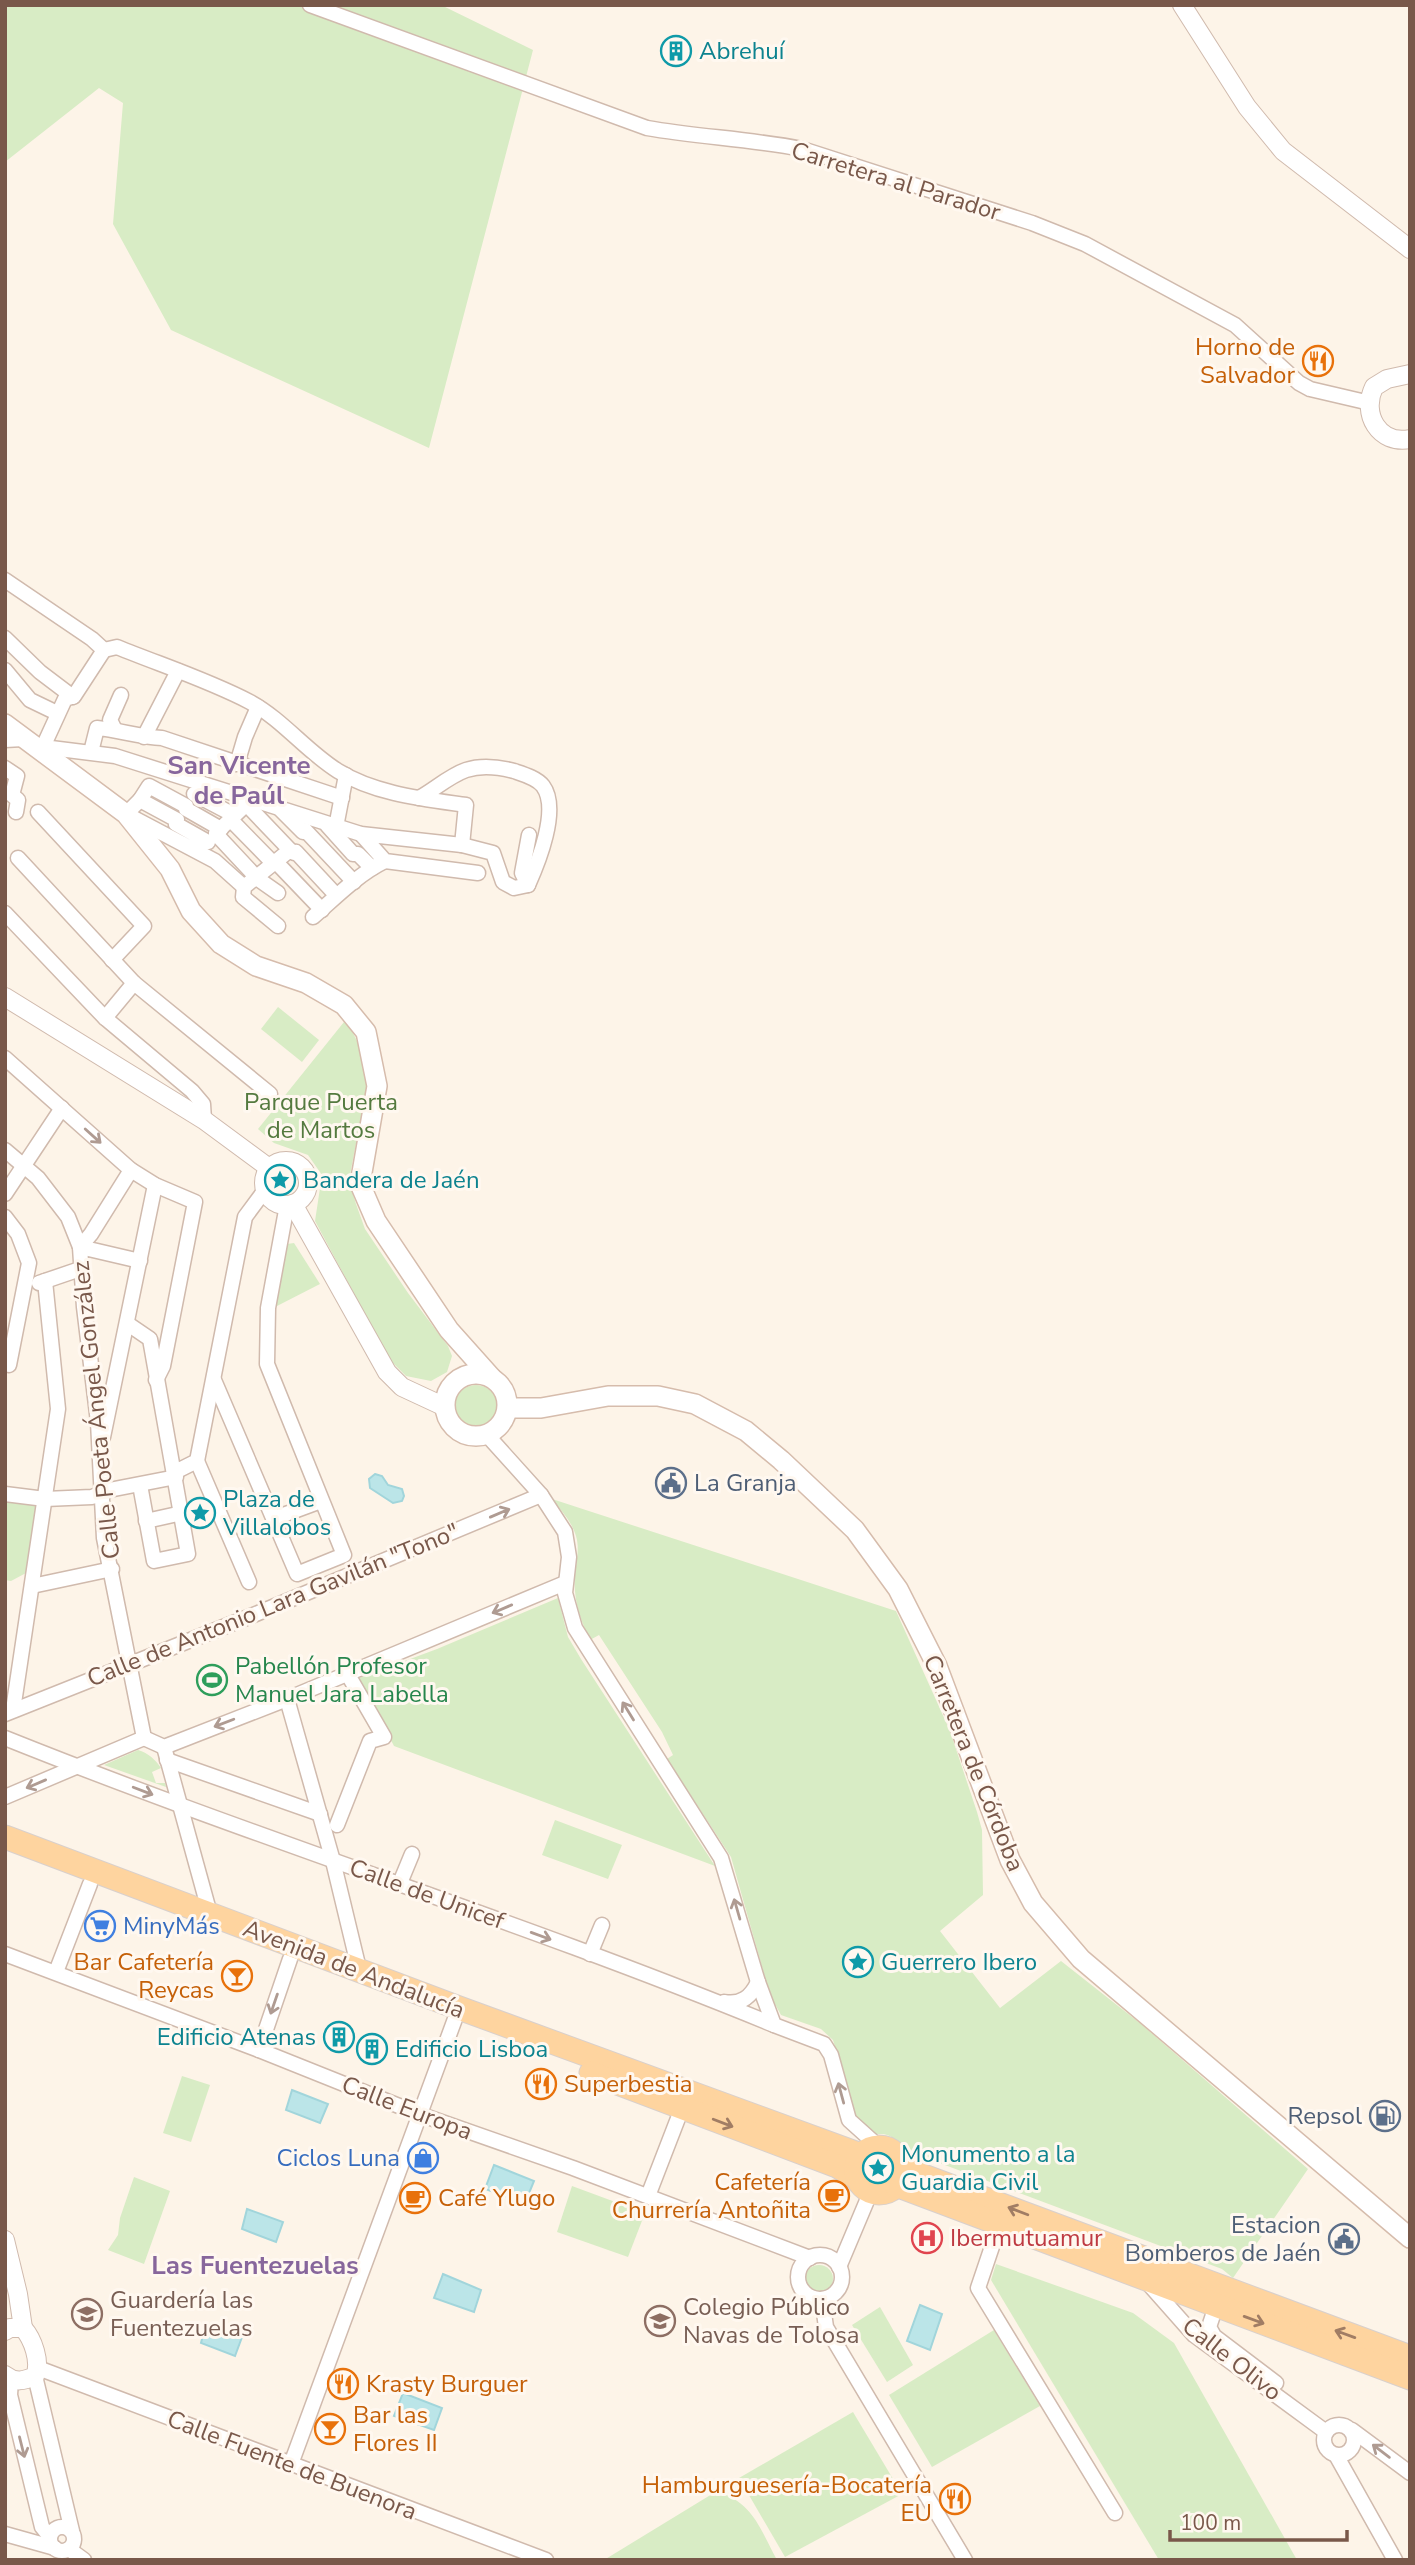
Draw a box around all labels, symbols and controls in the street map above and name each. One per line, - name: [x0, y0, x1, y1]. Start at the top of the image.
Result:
- building icon: Abrehuí: [659, 34, 693, 68]
- place label: Abrehuí: [699, 35, 786, 67]
- street label: Carretera al Parador: [788, 134, 1005, 228]
- place label: Horno de Salvador: [1195, 331, 1295, 391]
- restaurant icon: Horno de Salvador: [1301, 344, 1335, 378]
- district label: San Vicente de Paúl: [167, 748, 311, 813]
- park label: Parque Puerta de Martos: [244, 1086, 398, 1146]
- one-way arrow: [84, 1128, 102, 1144]
- place icon: Bandera de Jaén: [263, 1163, 297, 1197]
- place label: Bandera de Jaén: [303, 1164, 480, 1196]
- street label: Calle Poeta Ángel González: [64, 1259, 128, 1561]
- public building icon: La Granja: [654, 1466, 688, 1500]
- place label: La Granja: [694, 1467, 797, 1499]
- place label: Plaza de Villalobos: [222, 1483, 331, 1543]
- place icon: Plaza de Villalobos: [183, 1496, 217, 1530]
- one-way arrow: [488, 1505, 510, 1518]
- street label: Calle de Antonio Lara Gavilán "Tono": [82, 1516, 464, 1694]
- one-way arrow: [492, 1603, 513, 1616]
- place label: Pabellón Profesor Manuel Jara Labella: [235, 1650, 449, 1710]
- street label: Carretera de Córdoba: [916, 1650, 1032, 1876]
- sports icon: Pabellón Profesor Manuel Jara Labella: [195, 1663, 229, 1697]
- one-way arrow: [620, 1702, 634, 1722]
- one-way arrow: [213, 1718, 235, 1731]
- one-way arrow: [26, 1778, 48, 1791]
- one-way arrow: [131, 1786, 153, 1798]
- street label: Calle de Unicef: [345, 1851, 510, 1937]
- one-way arrow: [729, 1899, 742, 1921]
- supermarket icon: MinyMás: [83, 1909, 117, 1943]
- place label: MinyMás: [123, 1910, 220, 1942]
- street label: Avenida de Andalucía: [239, 1912, 469, 2026]
- one-way arrow: [529, 1930, 551, 1943]
- place icon: Guerrero Ibero: [841, 1945, 875, 1979]
- place label: Bar Cafetería Reycas: [73, 1946, 214, 2006]
- place label: Guerrero Ibero: [881, 1946, 1037, 1978]
- bar icon: Bar Cafetería Reycas: [220, 1959, 254, 1993]
- one-way arrow: [267, 1993, 279, 2015]
- building icon: Edificio Atenas: [322, 2020, 356, 2054]
- place label: Edificio Atenas: [157, 2021, 316, 2053]
- building icon: Edificio Lisboa: [355, 2032, 389, 2066]
- place label: Edificio Lisboa: [395, 2033, 548, 2065]
- restaurant icon: Superbestia: [524, 2067, 558, 2101]
- street label: Calle Europa: [337, 2068, 477, 2148]
- place label: Superbestia: [564, 2068, 692, 2100]
- one-way arrow: [834, 2082, 847, 2104]
- fuel station icon: Repsol: [1368, 2099, 1402, 2133]
- place label: Repsol: [1287, 2100, 1362, 2132]
- one-way arrow: [712, 2118, 734, 2131]
- place label: Monumento a la Guardia Civil: [901, 2138, 1075, 2198]
- shop icon: Ciclos Luna: [406, 2141, 440, 2175]
- place label: Ciclos Luna: [277, 2142, 400, 2174]
- place icon: Monumento a la Guardia Civil: [861, 2151, 895, 2185]
- place label: Cafetería Churrería Antoñita: [612, 2166, 811, 2226]
- cafe icon: Cafetería Churrería Antoñita: [817, 2179, 851, 2213]
- cafe icon: Café Ylugo: [398, 2181, 432, 2215]
- place label: Café Ylugo: [438, 2182, 555, 2214]
- one-way arrow: [1007, 2204, 1029, 2217]
- place label: Estacion Bomberos de Jaén: [1125, 2209, 1321, 2269]
- hospital icon: Ibermutuamur: [910, 2221, 944, 2255]
- place label: Ibermutuamur: [950, 2222, 1103, 2254]
- public building icon: Estacion Bomberos de Jaén: [1327, 2222, 1361, 2256]
- district label: Las Fuentezuelas: [151, 2248, 359, 2283]
- place label: Guardería las Fuentezuelas: [110, 2284, 253, 2344]
- place label: Colegio Público Navas de Tolosa: [683, 2291, 859, 2351]
- school or university icon: Guardería las Fuentezuelas: [70, 2297, 104, 2331]
- school or university icon: Colegio Público Navas de Tolosa: [643, 2304, 677, 2338]
- street label: Calle Olivo: [1176, 2310, 1288, 2408]
- one-way arrow: [1243, 2314, 1264, 2327]
- one-way arrow: [1335, 2327, 1357, 2339]
- restaurant icon: Krasty Burguer: [326, 2367, 360, 2401]
- place label: Krasty Burguer: [366, 2368, 528, 2400]
- place label: Bar las Flores II: [353, 2399, 438, 2459]
- street label: Calle Fuente de Buenora: [163, 2403, 421, 2527]
- bar icon: Bar las Flores II: [313, 2412, 347, 2446]
- one-way arrow: [16, 2435, 29, 2458]
- one-way arrow: [1372, 2444, 1391, 2459]
- place label: Hamburguesería-Bocatería EU: [642, 2469, 932, 2529]
- restaurant icon: Hamburguesería-Bocatería EU: [938, 2482, 972, 2516]
- scale bar: [1170, 2498, 1347, 2542]
- text: 100 m: [1180, 2509, 1241, 2537]

